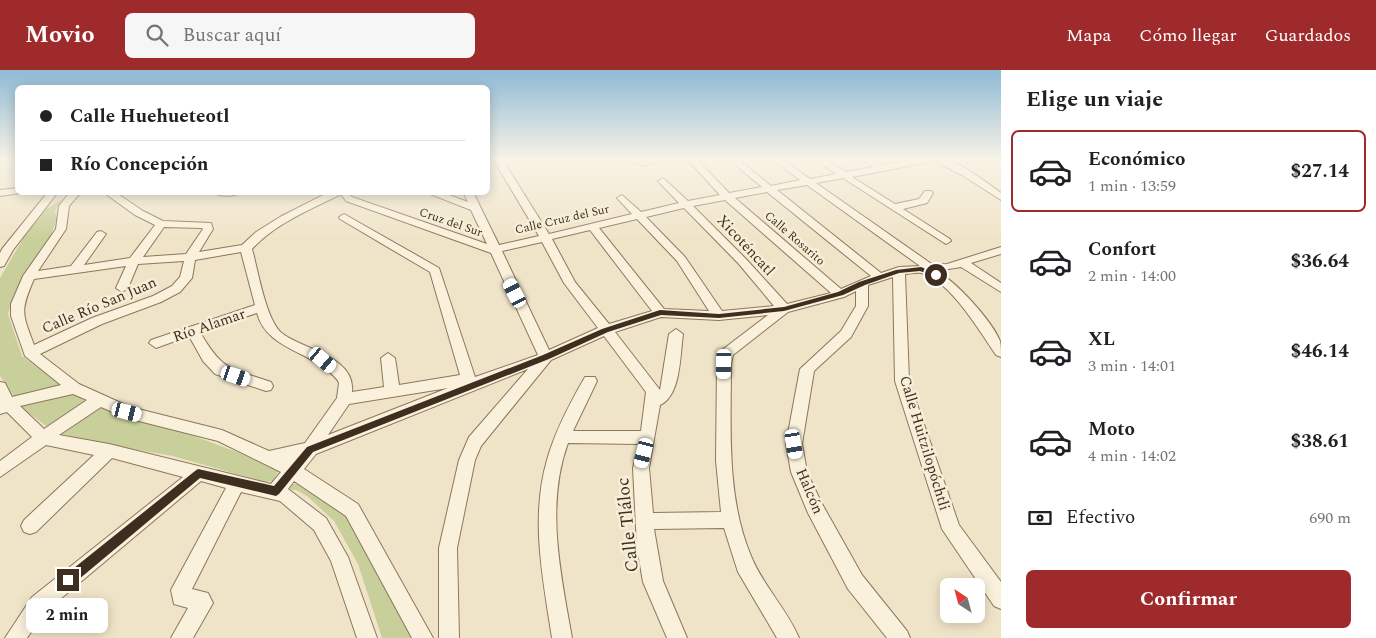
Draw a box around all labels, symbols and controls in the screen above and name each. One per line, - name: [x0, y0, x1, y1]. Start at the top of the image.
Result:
- search box: [125, 13, 475, 58]
- text: Movio: [25, 17, 95, 53]
- icon: search: [143, 21, 171, 49]
- text: Buscar aquí: [183, 21, 281, 50]
- text: Mapa: [1066, 22, 1111, 49]
- text: Cómo llegar: [1139, 22, 1237, 49]
- text: Guardados: [1265, 22, 1351, 49]
- text: Elige un viaje: [1026, 83, 1163, 116]
- text: Calle Huehueteotl: [70, 102, 230, 131]
- text: Económico: [1088, 145, 1185, 174]
- icon: car: [1028, 149, 1073, 194]
- text: Río Concepción: [70, 150, 209, 179]
- text: $27.14: [1291, 157, 1349, 186]
- text: 1 min · 13:59: [1088, 174, 1176, 198]
- street label: Calle Cruz del Sur: [513, 199, 611, 240]
- street label: Cruz del Sur: [417, 203, 485, 242]
- street label: Calle Rosarito: [760, 207, 829, 270]
- street label: Xicoténcatl: [711, 209, 780, 281]
- text: Confort: [1088, 235, 1156, 264]
- icon: car: [1028, 239, 1073, 284]
- text: $36.64: [1291, 247, 1349, 276]
- route start: [925, 264, 947, 286]
- text: 2 min · 14:00: [1088, 264, 1176, 288]
- street label: Calle Río San Juan: [38, 271, 160, 340]
- car: [501, 276, 528, 310]
- street label: Río Alamar: [170, 302, 249, 349]
- text: XL: [1088, 325, 1115, 354]
- icon: car: [1028, 329, 1073, 374]
- text: $46.14: [1291, 337, 1349, 366]
- car: [306, 345, 339, 375]
- car: [716, 349, 731, 379]
- text: 3 min · 14:01: [1088, 354, 1176, 378]
- car: [219, 364, 252, 388]
- street label: Calle Huitzilopóchtli: [893, 373, 956, 513]
- car: [110, 401, 143, 423]
- text: Moto: [1088, 415, 1135, 444]
- icon: car: [1028, 419, 1073, 464]
- text: $38.61: [1291, 427, 1349, 456]
- car: [784, 428, 803, 460]
- car: [633, 437, 654, 469]
- text: 4 min · 14:02: [1088, 444, 1176, 468]
- street label: Halcón: [790, 465, 830, 518]
- street label: Calle Tláloc: [609, 476, 646, 574]
- text: Efectivo: [1066, 503, 1135, 532]
- icon: cash: [1026, 504, 1054, 532]
- text: 690 m: [1309, 506, 1351, 530]
- route end: [57, 569, 79, 591]
- button: Confirmar: [1026, 570, 1351, 628]
- north arrow: [940, 578, 985, 622]
- map controls: [940, 578, 985, 623]
- callout: 2 min: [27, 598, 109, 632]
- text: 2 min: [46, 603, 88, 627]

